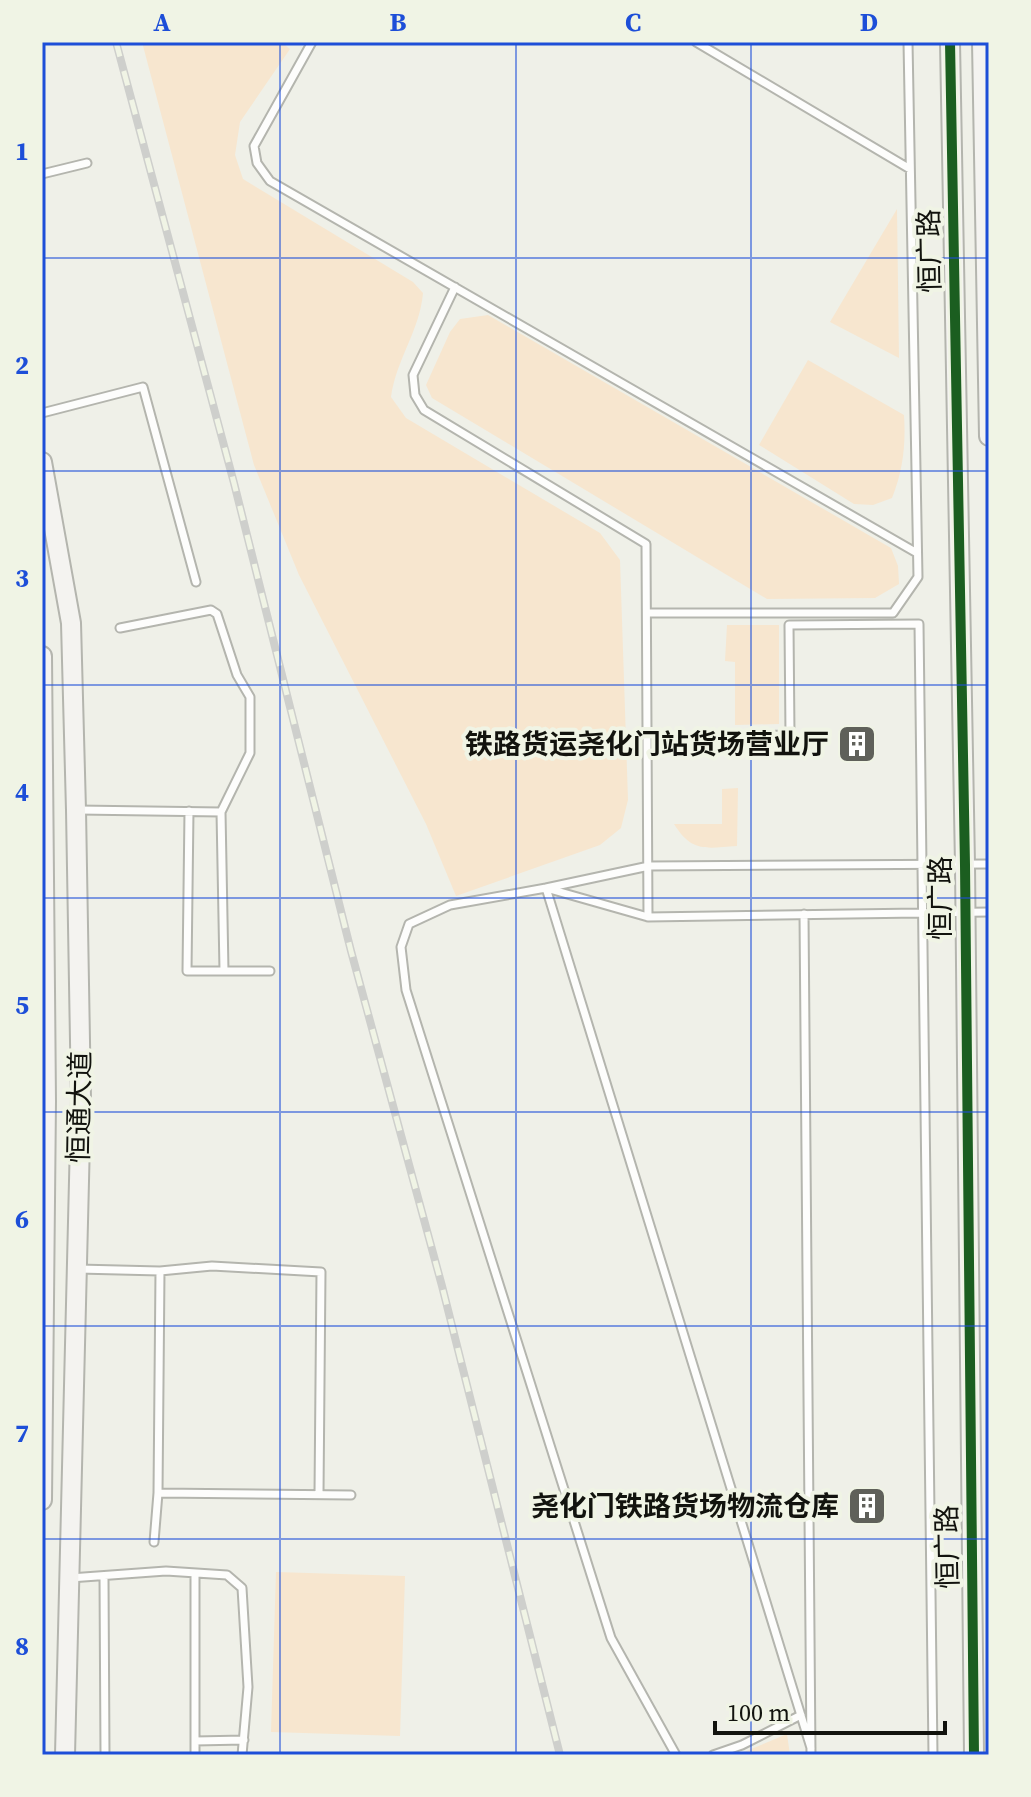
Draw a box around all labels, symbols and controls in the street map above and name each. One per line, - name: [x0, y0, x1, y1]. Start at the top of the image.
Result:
- text: A: [153, 4, 171, 40]
- text: B: [390, 4, 407, 40]
- text: C: [625, 4, 641, 40]
- text: D: [860, 4, 878, 40]
- text: 1: [15, 133, 29, 169]
- street label: 恒广路: [909, 209, 949, 293]
- text: 2: [15, 347, 29, 383]
- text: 3: [15, 560, 29, 596]
- building icon: 铁路货运尧化门站货场营业厅: [836, 723, 878, 765]
- place label: 铁路货运尧化门站货场营业厅: [465, 725, 829, 763]
- text: 4: [15, 774, 29, 810]
- street label: 恒广路: [921, 856, 959, 940]
- text: 5: [15, 987, 29, 1023]
- street label: 恒通大道: [59, 1051, 99, 1163]
- text: 6: [15, 1201, 29, 1237]
- text: 7: [15, 1415, 29, 1451]
- building icon: 尧化门铁路货场物流仓库: [846, 1485, 888, 1527]
- place label: 尧化门铁路货场物流仓库: [531, 1487, 839, 1525]
- street label: 恒广路: [927, 1505, 967, 1589]
- text: 8: [15, 1628, 29, 1664]
- scale bar: [715, 1685, 945, 1735]
- text: 100 m: [727, 1696, 790, 1729]

